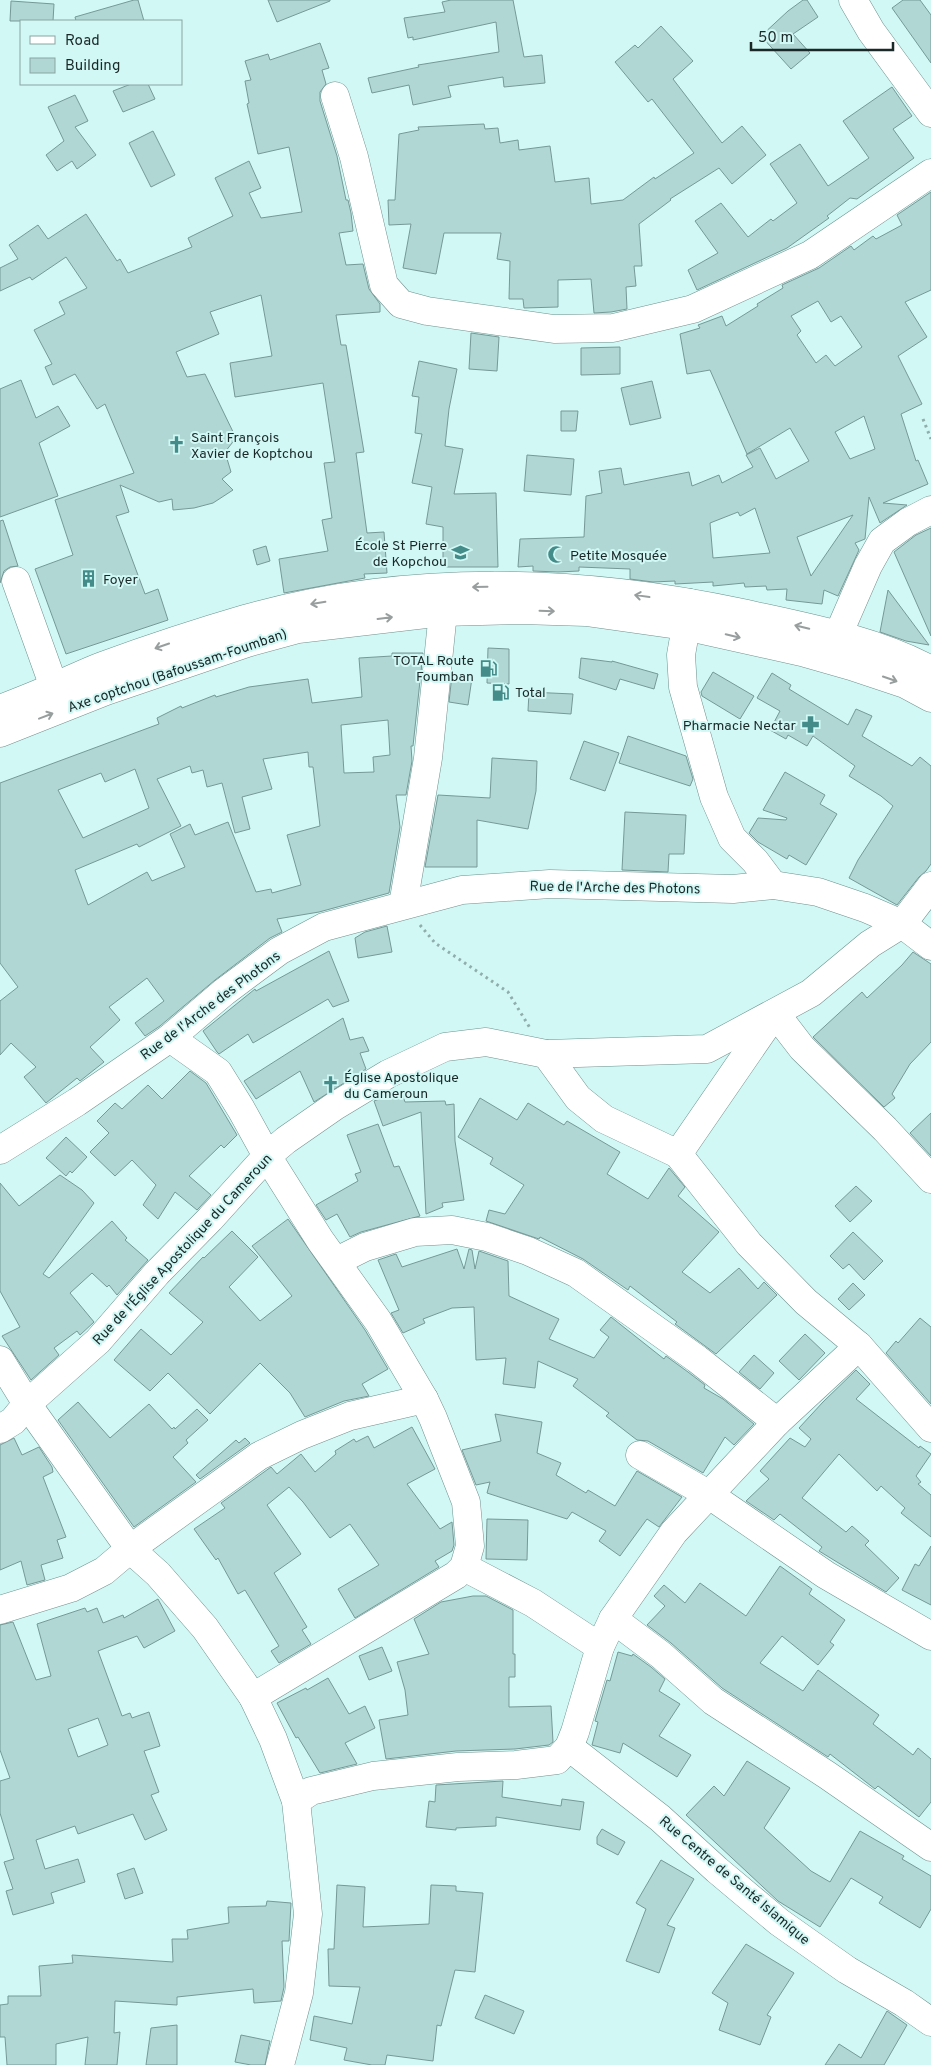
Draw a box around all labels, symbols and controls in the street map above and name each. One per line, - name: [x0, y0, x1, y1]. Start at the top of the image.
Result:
- legend: [20, 20, 182, 85]
- scale bar: [751, 20, 894, 52]
- text: 50 m: [758, 29, 793, 48]
- text: Road: [65, 32, 100, 51]
- text: Building: [65, 57, 120, 76]
- place label: Saint François Xavier de Koptchou: [191, 430, 313, 463]
- church icon: Saint François Xavier de Koptchou: [167, 435, 187, 455]
- place label: École St Pierre de Kopchou: [355, 537, 447, 571]
- school or university icon: École St Pierre de Kopchou: [451, 543, 471, 563]
- mosque icon: Petite Mosquée: [546, 545, 566, 565]
- place label: Petite Mosquée: [570, 548, 667, 565]
- building icon: Foyer: [79, 569, 99, 589]
- place label: Foyer: [103, 572, 138, 589]
- one-way arrow: [472, 582, 488, 592]
- one-way arrow: [634, 591, 650, 601]
- one-way arrow: [310, 598, 326, 608]
- one-way arrow: [539, 606, 555, 615]
- one-way arrow: [377, 613, 393, 623]
- one-way arrow: [795, 622, 811, 631]
- street label: Axe coptchou (Bafoussam-Foumban): [66, 626, 289, 717]
- one-way arrow: [724, 632, 740, 641]
- one-way arrow: [154, 642, 170, 651]
- place label: TOTAL Route Foumban: [393, 653, 474, 686]
- fuel station icon: TOTAL Route Foumban: [478, 658, 498, 678]
- one-way arrow: [881, 675, 897, 684]
- fuel station icon: Total: [491, 682, 511, 702]
- place label: Total: [515, 685, 546, 702]
- one-way arrow: [38, 710, 53, 719]
- pharmacy icon: Pharmacie Nectar: [800, 715, 820, 735]
- place label: Pharmacie Nectar: [683, 718, 797, 735]
- street label: Rue de l'Arche des Photons: [530, 879, 700, 898]
- street label: Rue de l'Arche des Photons: [138, 948, 284, 1064]
- place label: Église Apostolique du Cameroun: [344, 1069, 459, 1103]
- church icon: Église Apostolique du Cameroun: [320, 1075, 340, 1095]
- street label: Rue de l'Église Apostolique du Cameroun: [89, 1150, 276, 1349]
- street label: Rue Centre de Santé Islamique: [655, 1813, 813, 1949]

